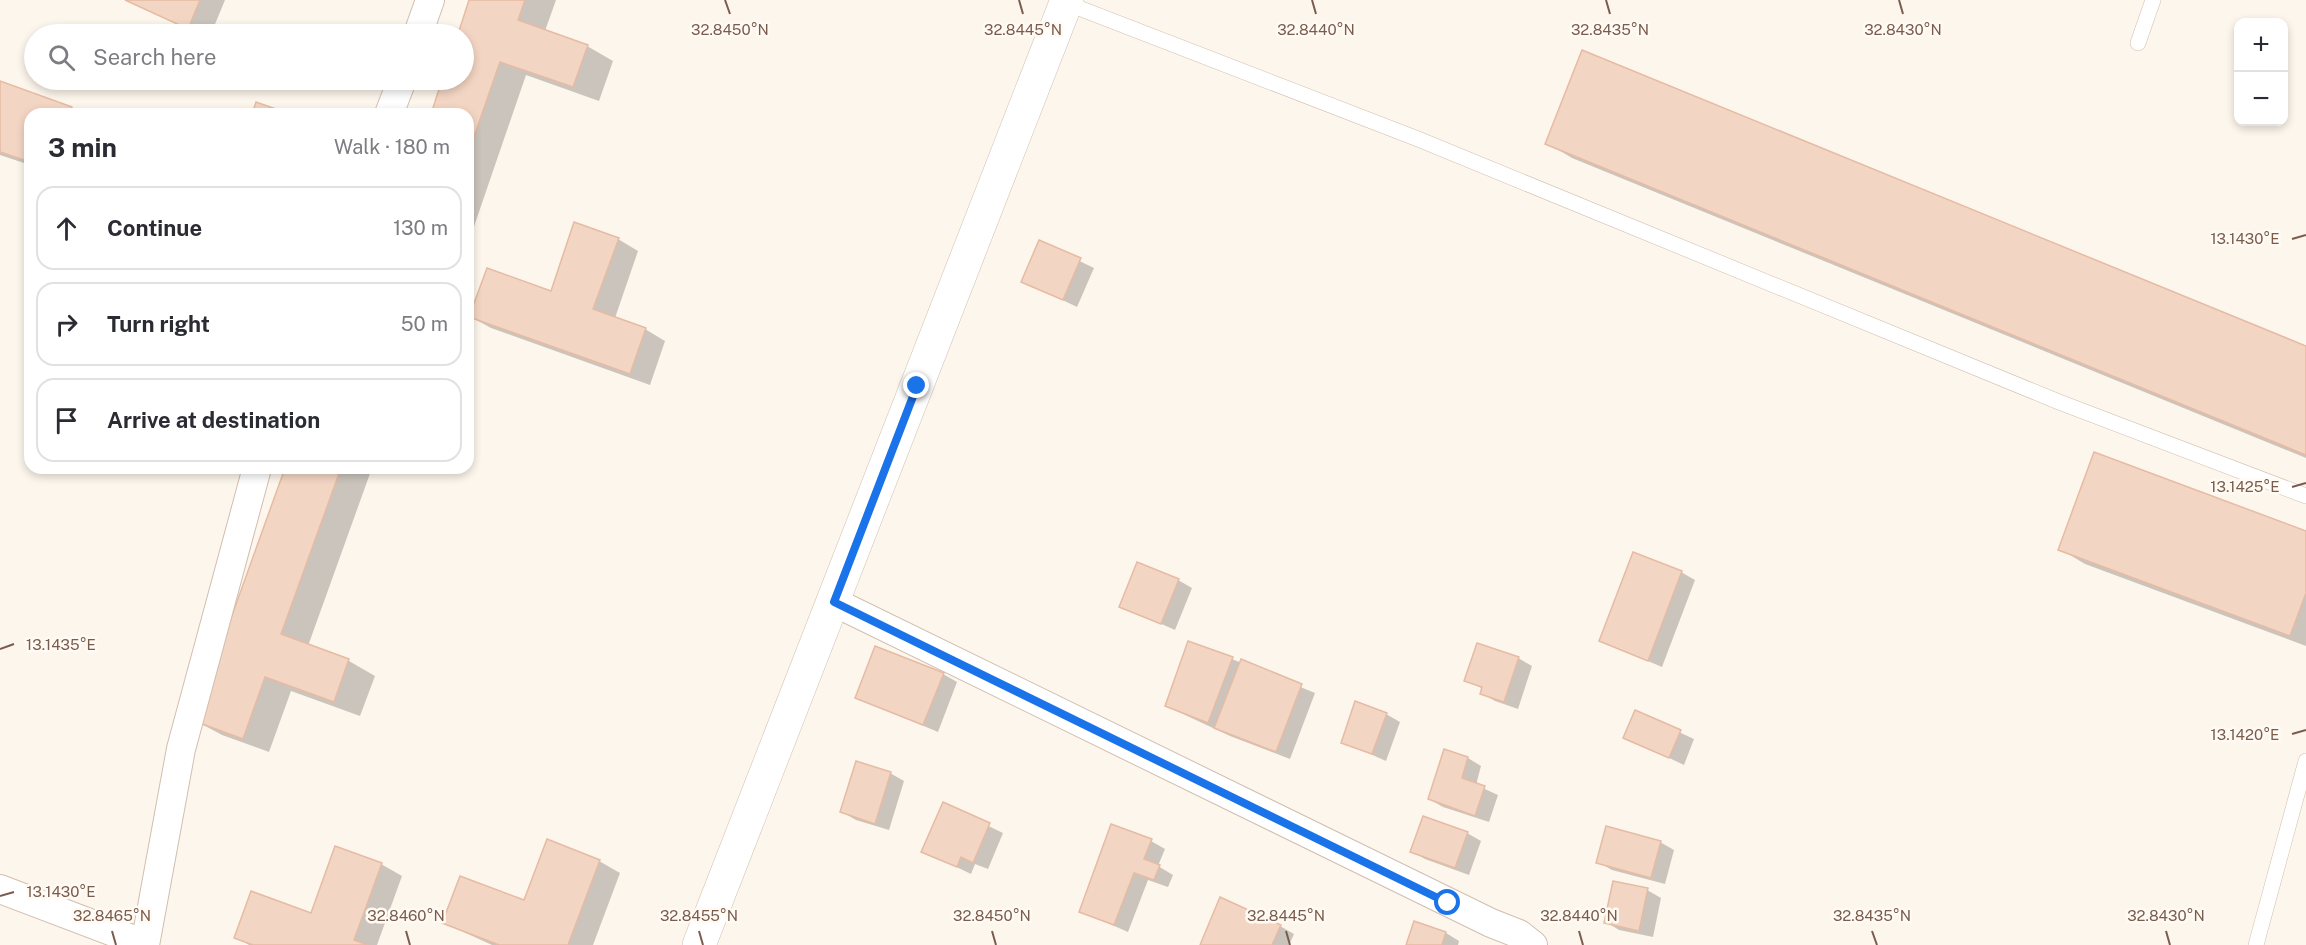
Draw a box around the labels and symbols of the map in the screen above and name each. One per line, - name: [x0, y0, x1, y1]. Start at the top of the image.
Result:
- text: 32.8450°N: [691, 21, 769, 38]
- text: 32.8445°N: [984, 21, 1062, 38]
- text: 32.8440°N: [1277, 21, 1355, 38]
- text: 32.8435°N: [1571, 21, 1649, 38]
- text: 32.8430°N: [1864, 21, 1942, 38]
- text: 13.1430°E: [2210, 230, 2280, 247]
- route end: [903, 372, 929, 398]
- text: 13.1425°E: [2210, 478, 2280, 495]
- text: 13.1435°E: [26, 636, 96, 653]
- text: 13.1420°E: [2211, 726, 2279, 743]
- text: 13.1430°E: [26, 883, 96, 900]
- route start: [1434, 889, 1460, 915]
- text: 32.8465°N: [73, 907, 151, 924]
- text: 32.8460°N: [367, 907, 445, 924]
- text: 32.8455°N: [660, 907, 738, 924]
- text: 32.8450°N: [953, 907, 1031, 924]
- text: 32.8445°N: [1247, 907, 1325, 924]
- text: 32.8440°N: [1540, 907, 1618, 924]
- text: 32.8435°N: [1833, 907, 1911, 924]
- text: 32.8430°N: [2127, 907, 2205, 924]

